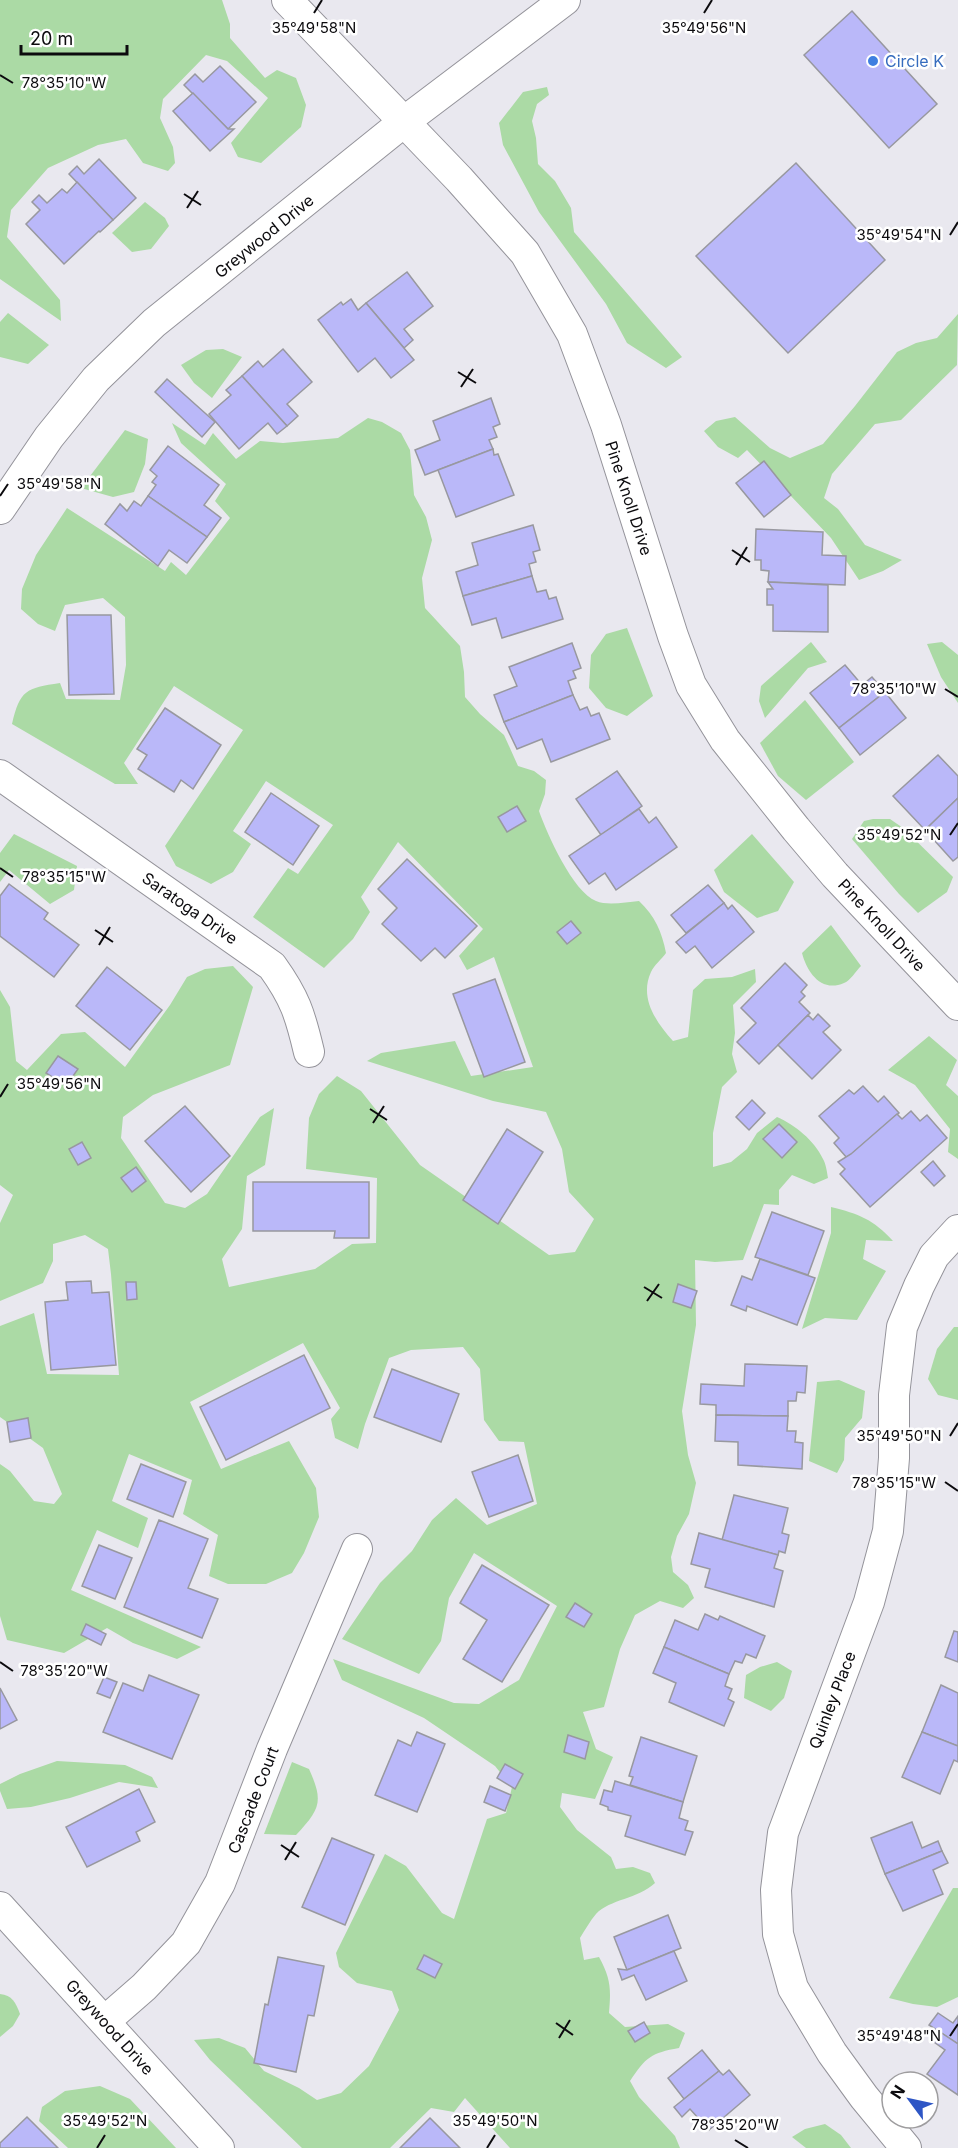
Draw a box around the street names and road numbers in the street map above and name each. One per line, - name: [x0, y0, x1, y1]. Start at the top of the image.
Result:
- street label: Greywood Drive: [210, 190, 318, 282]
- street label: Pine Knoll Drive: [601, 438, 657, 558]
- street label: Saratoga Drive: [138, 868, 242, 948]
- street label: Pine Knoll Drive: [834, 875, 930, 975]
- street label: Quinley Place: [804, 1648, 860, 1752]
- street label: Cascade Court: [223, 1744, 283, 1856]
- street label: Greywood Drive: [62, 1975, 158, 2079]

